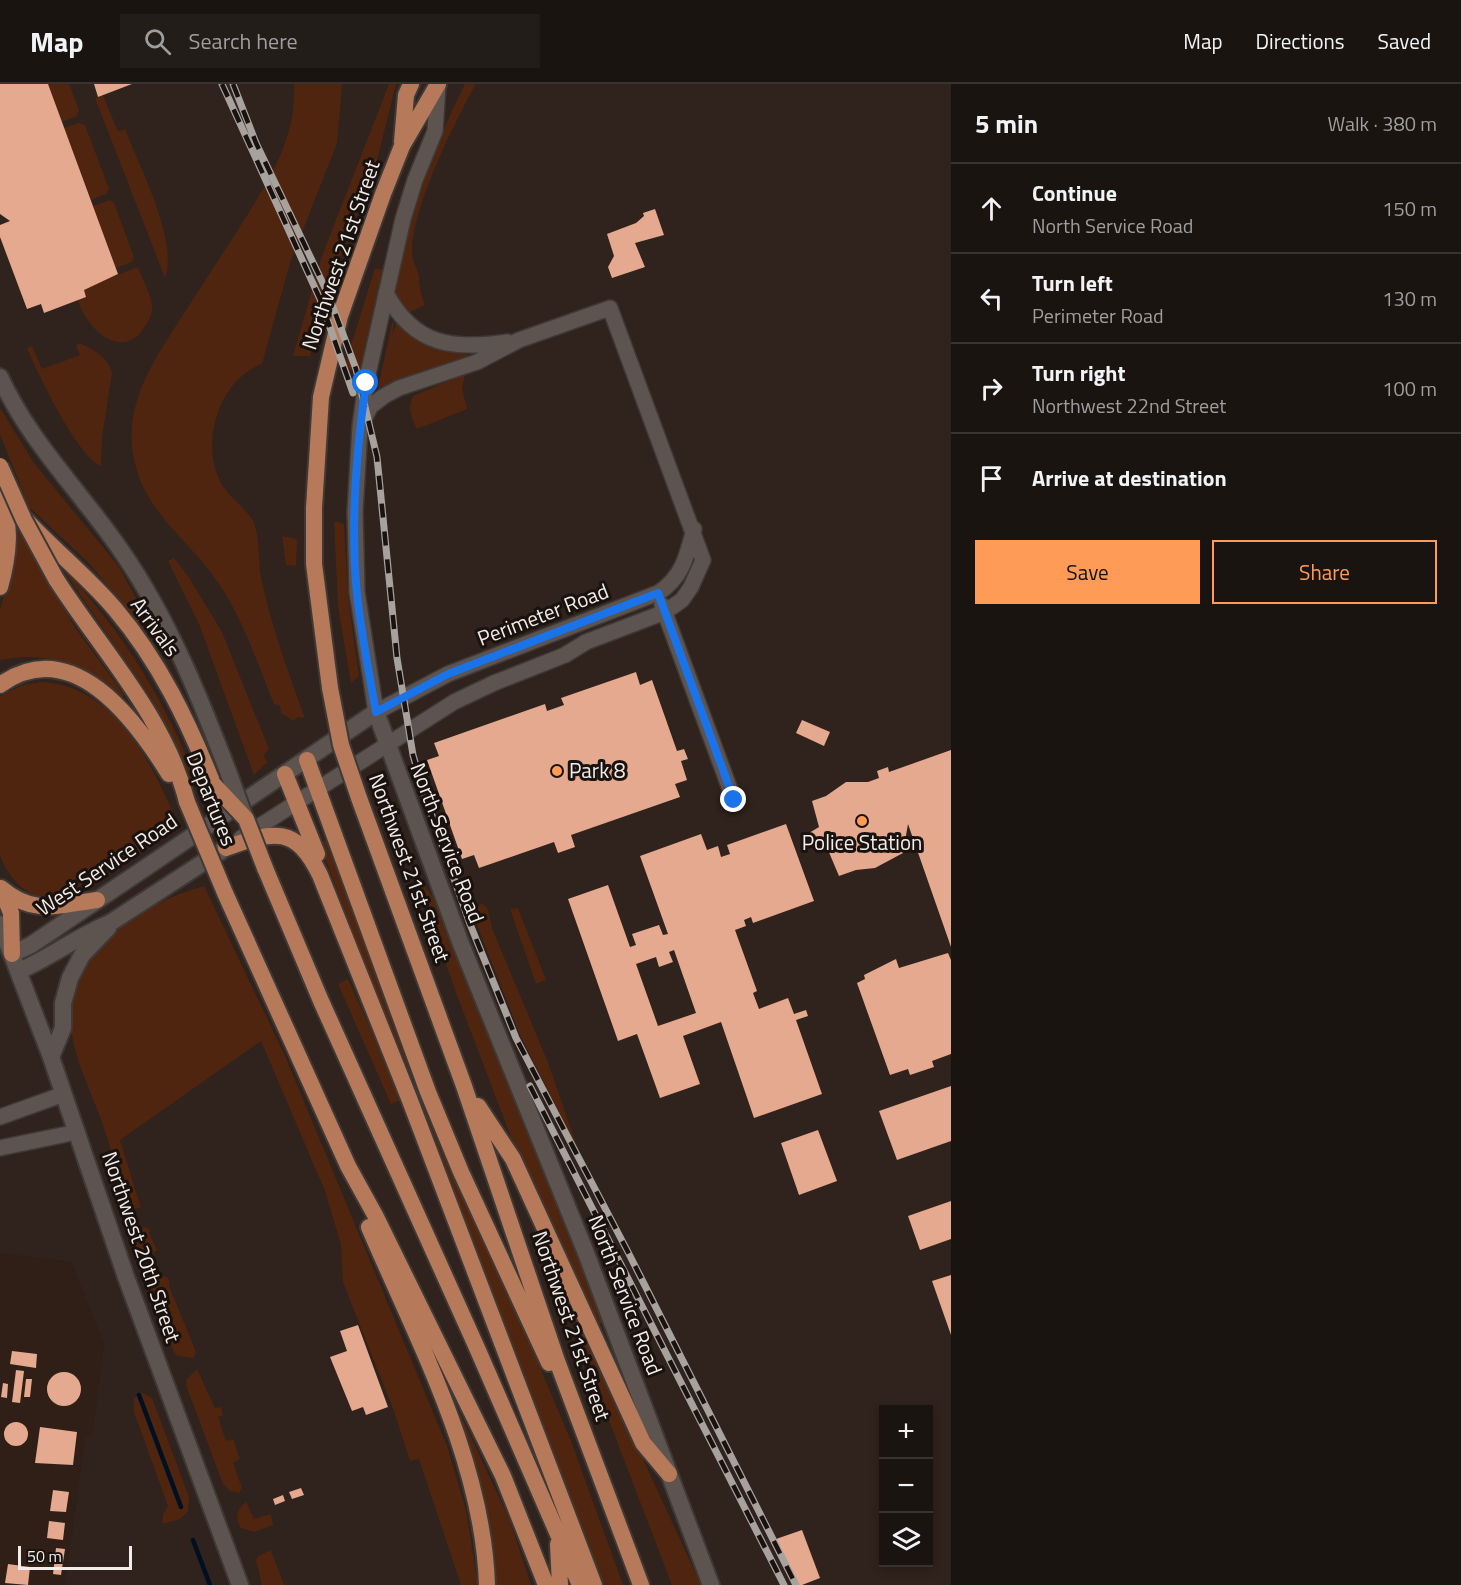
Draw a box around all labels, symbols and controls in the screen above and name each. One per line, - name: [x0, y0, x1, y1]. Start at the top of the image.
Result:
- search box: [120, 14, 540, 68]
- text: Map: [30, 20, 84, 63]
- text: Search here: [189, 24, 298, 58]
- icon: search: [141, 25, 174, 58]
- text: Map: [1183, 25, 1223, 57]
- text: Directions: [1256, 25, 1345, 57]
- text: Saved: [1378, 25, 1431, 57]
- text: 5 min: [975, 104, 1038, 143]
- text: Walk · 380 m: [1328, 108, 1437, 139]
- street label: Northwest 21st Street: [293, 155, 388, 354]
- text: Continue: [1032, 176, 1117, 210]
- icon: ahead: [975, 192, 1008, 225]
- text: 150 m: [1382, 193, 1437, 224]
- text: North Service Road: [1032, 210, 1193, 241]
- text: Turn left: [1032, 266, 1113, 300]
- icon: left: [975, 282, 1008, 315]
- text: 130 m: [1382, 283, 1437, 314]
- text: Perimeter Road: [1032, 300, 1164, 331]
- text: Turn right: [1032, 356, 1126, 390]
- route start: [352, 369, 378, 395]
- icon: right: [975, 372, 1008, 405]
- text: 100 m: [1382, 373, 1437, 404]
- text: Northwest 22nd Street: [1032, 390, 1226, 421]
- text: Arrive at destination: [1032, 461, 1227, 495]
- icon: arrive: [975, 462, 1008, 495]
- button: Save: [975, 540, 1200, 604]
- button: Share: [1212, 540, 1437, 604]
- street label: Perimeter Road: [472, 574, 613, 654]
- street label: Arrivals: [123, 590, 188, 663]
- street label: Departures: [179, 747, 245, 850]
- place label: Park 8: [569, 754, 626, 786]
- street label: North Service Road: [403, 758, 493, 927]
- marker: Park 8: [550, 764, 564, 778]
- street label: Northwest 21st Street: [361, 769, 459, 967]
- route end: [720, 786, 746, 812]
- street label: West Service Road: [29, 805, 183, 923]
- marker: Police Station: [855, 814, 869, 828]
- place label: Police Station: [802, 826, 922, 858]
- street label: Northwest 20th Street: [94, 1147, 190, 1347]
- street label: North Service Road: [581, 1210, 671, 1379]
- street label: Northwest 21st Street: [524, 1227, 620, 1425]
- map controls: [879, 1405, 933, 1567]
- button: +: [879, 1405, 933, 1459]
- button: −: [879, 1459, 933, 1513]
- button: layers: [879, 1513, 933, 1567]
- scale bar: [18, 1543, 132, 1570]
- text: 50 m: [27, 1544, 62, 1568]

